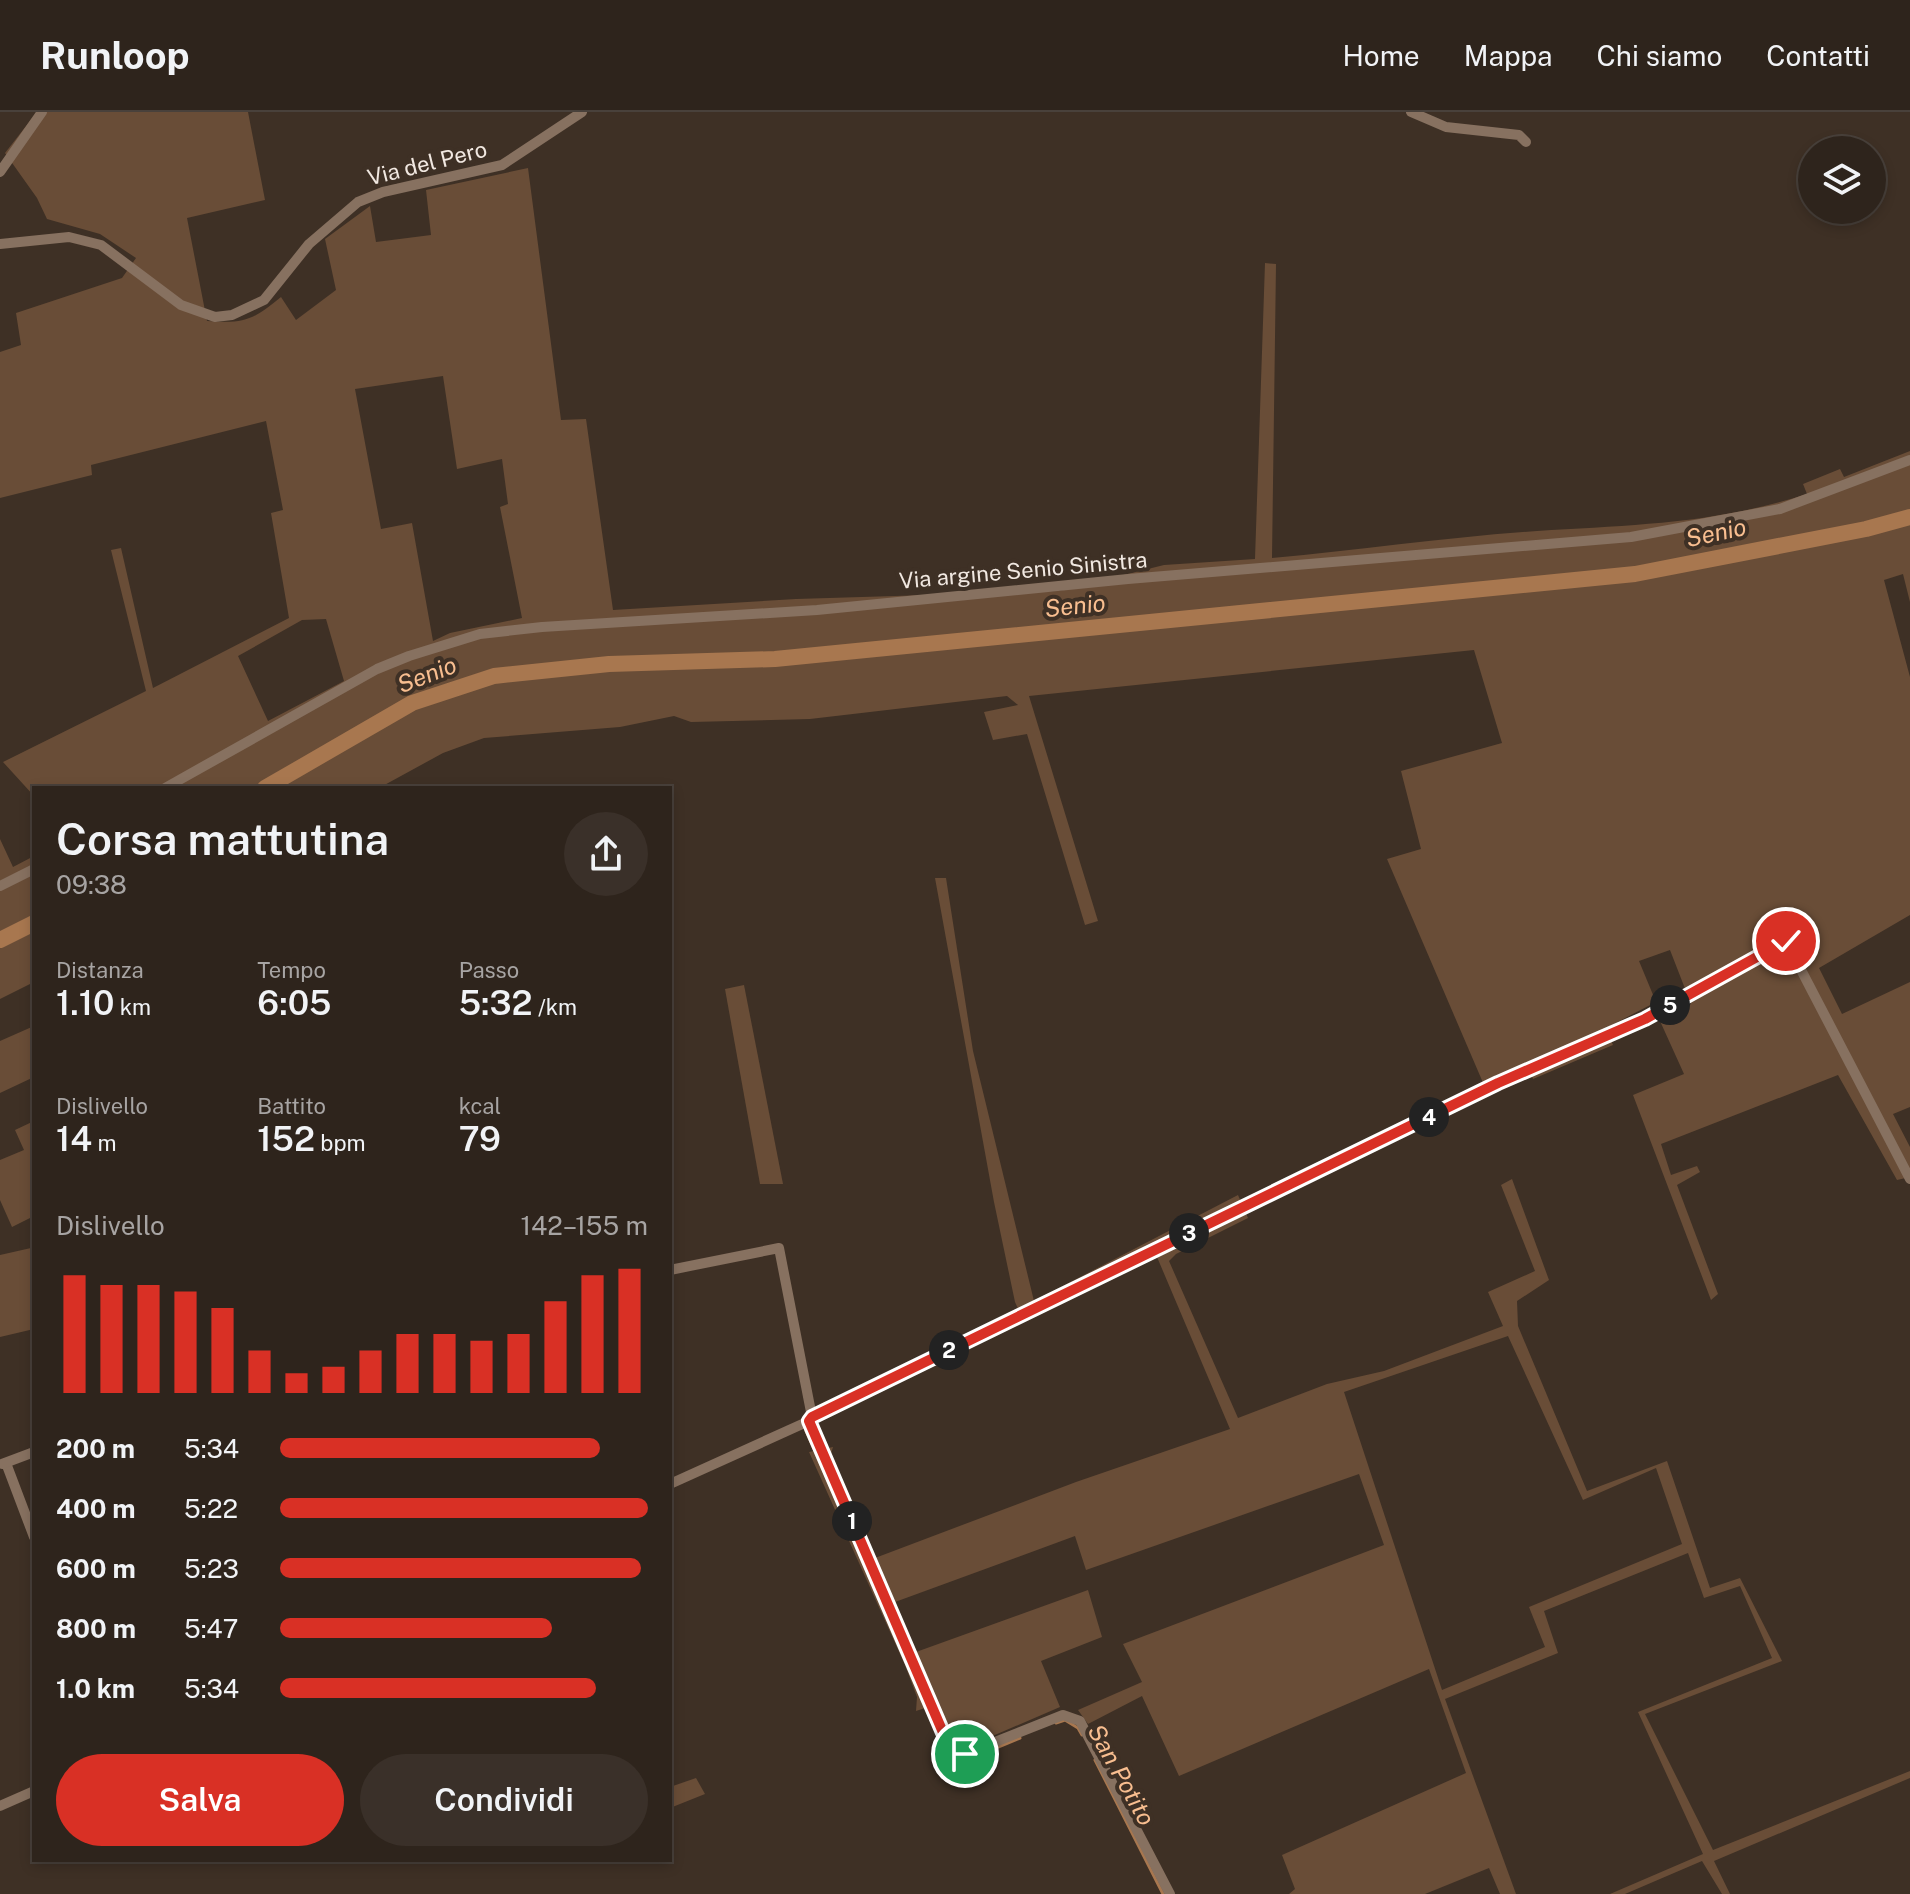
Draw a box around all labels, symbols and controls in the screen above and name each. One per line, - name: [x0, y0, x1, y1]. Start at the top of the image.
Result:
- text: Runloop: [40, 33, 190, 78]
- text: Home: [1343, 39, 1420, 72]
- text: Mappa: [1464, 39, 1553, 72]
- text: Chi siamo: [1597, 39, 1722, 72]
- text: Contatti: [1766, 39, 1870, 72]
- street label: Via del Pero: [365, 136, 489, 190]
- map controls: [1798, 136, 1886, 224]
- button: layers: [1798, 136, 1886, 224]
- water label: Senio: [1683, 512, 1749, 552]
- street label: Via argine Senio Sinistra: [898, 546, 1148, 594]
- water label: Senio: [1043, 588, 1107, 622]
- water label: Senio: [393, 650, 460, 698]
- button: share: [564, 812, 648, 896]
- text: Corsa mattutina: [56, 813, 389, 865]
- text: 09:38: [56, 869, 127, 900]
- pin: [1752, 907, 1820, 975]
- icon: check: [1764, 919, 1808, 963]
- text: Distanza: [56, 957, 144, 983]
- text: Tempo: [257, 957, 326, 983]
- text: Passo: [459, 957, 519, 983]
- text: 1.10: [56, 983, 114, 1023]
- text: 6:05: [257, 983, 331, 1023]
- text: 5:32: [459, 983, 533, 1023]
- pin: 5: [1650, 985, 1690, 1025]
- text: 5: [1663, 992, 1677, 1018]
- text: km: [114, 994, 151, 1020]
- text: /km: [533, 994, 577, 1020]
- text: Dislivello: [56, 1093, 148, 1119]
- text: Battito: [257, 1093, 326, 1119]
- text: kcal: [459, 1093, 501, 1119]
- pin: 4: [1409, 1097, 1449, 1137]
- text: 4: [1422, 1104, 1436, 1130]
- text: 14: [56, 1119, 92, 1159]
- text: 152: [257, 1119, 315, 1159]
- text: 79: [459, 1119, 501, 1159]
- text: m: [92, 1130, 117, 1156]
- text: bpm: [315, 1130, 366, 1156]
- text: Dislivello: [56, 1210, 165, 1241]
- text: 142–155 m: [520, 1210, 648, 1241]
- pin: 3: [1169, 1213, 1209, 1253]
- text: 3: [1182, 1220, 1196, 1246]
- pin: 2: [929, 1330, 969, 1370]
- text: 2: [942, 1337, 956, 1363]
- text: 200 m: [56, 1433, 135, 1464]
- text: 5:34: [184, 1433, 239, 1464]
- text: 400 m: [56, 1493, 136, 1524]
- text: 5:22: [184, 1493, 238, 1524]
- pin: 1: [832, 1501, 872, 1541]
- text: 1: [847, 1508, 857, 1534]
- text: 600 m: [56, 1553, 136, 1584]
- text: 5:23: [184, 1553, 239, 1584]
- text: 800 m: [56, 1613, 136, 1644]
- text: 5:47: [184, 1613, 238, 1644]
- text: 1.0 km: [56, 1673, 135, 1704]
- text: 5:34: [184, 1673, 239, 1704]
- water label: San Potito: [1083, 1719, 1161, 1830]
- pin: [931, 1720, 999, 1788]
- icon: arrive: [943, 1732, 987, 1776]
- button: Salva: [56, 1754, 344, 1846]
- button: Condividi: [360, 1754, 648, 1846]

